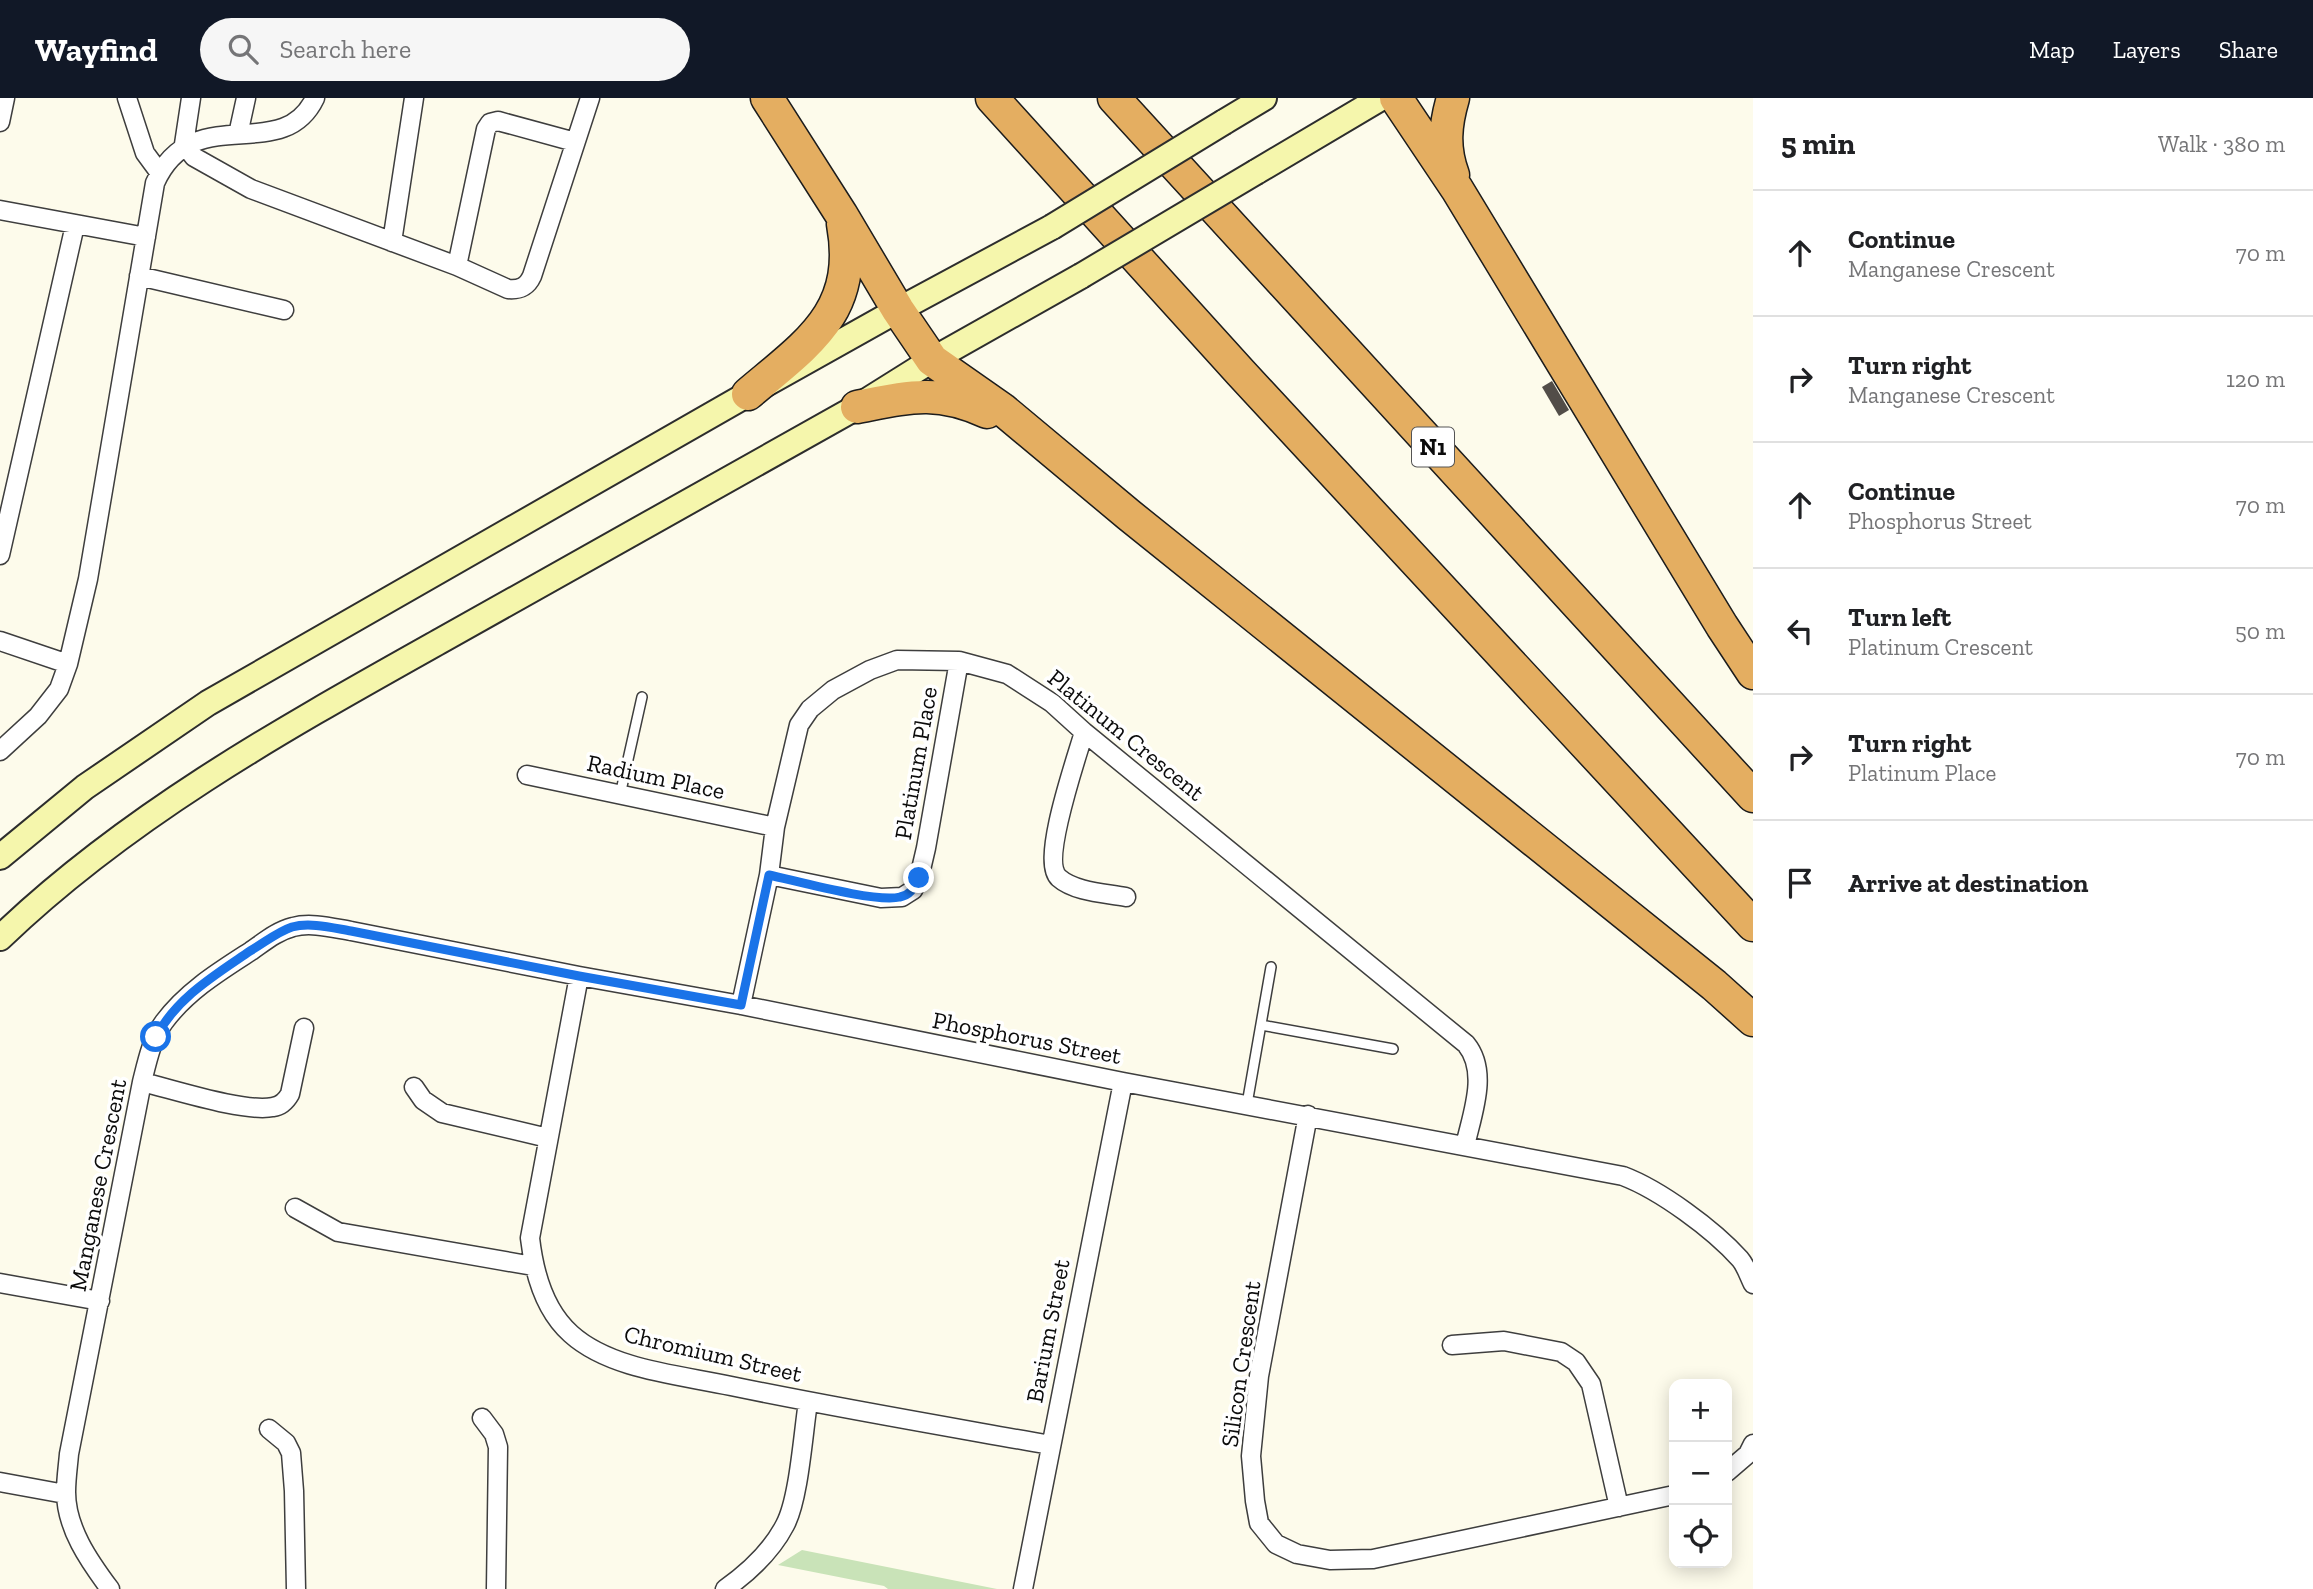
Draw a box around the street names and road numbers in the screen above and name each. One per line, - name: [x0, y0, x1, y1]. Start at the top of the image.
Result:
- road number: N1: [1412, 428, 1454, 466]
- street label: Platinum Crescent: [1042, 663, 1211, 807]
- street label: Platinum Place: [888, 684, 943, 842]
- street label: Radium Place: [585, 748, 728, 805]
- street label: Phosphorus Street: [930, 1005, 1124, 1070]
- street label: Manganese Crescent: [63, 1076, 132, 1294]
- street label: Barium Street: [1019, 1257, 1076, 1405]
- street label: Silicon Crescent: [1214, 1279, 1267, 1449]
- street label: Chromium Street: [621, 1319, 805, 1388]

